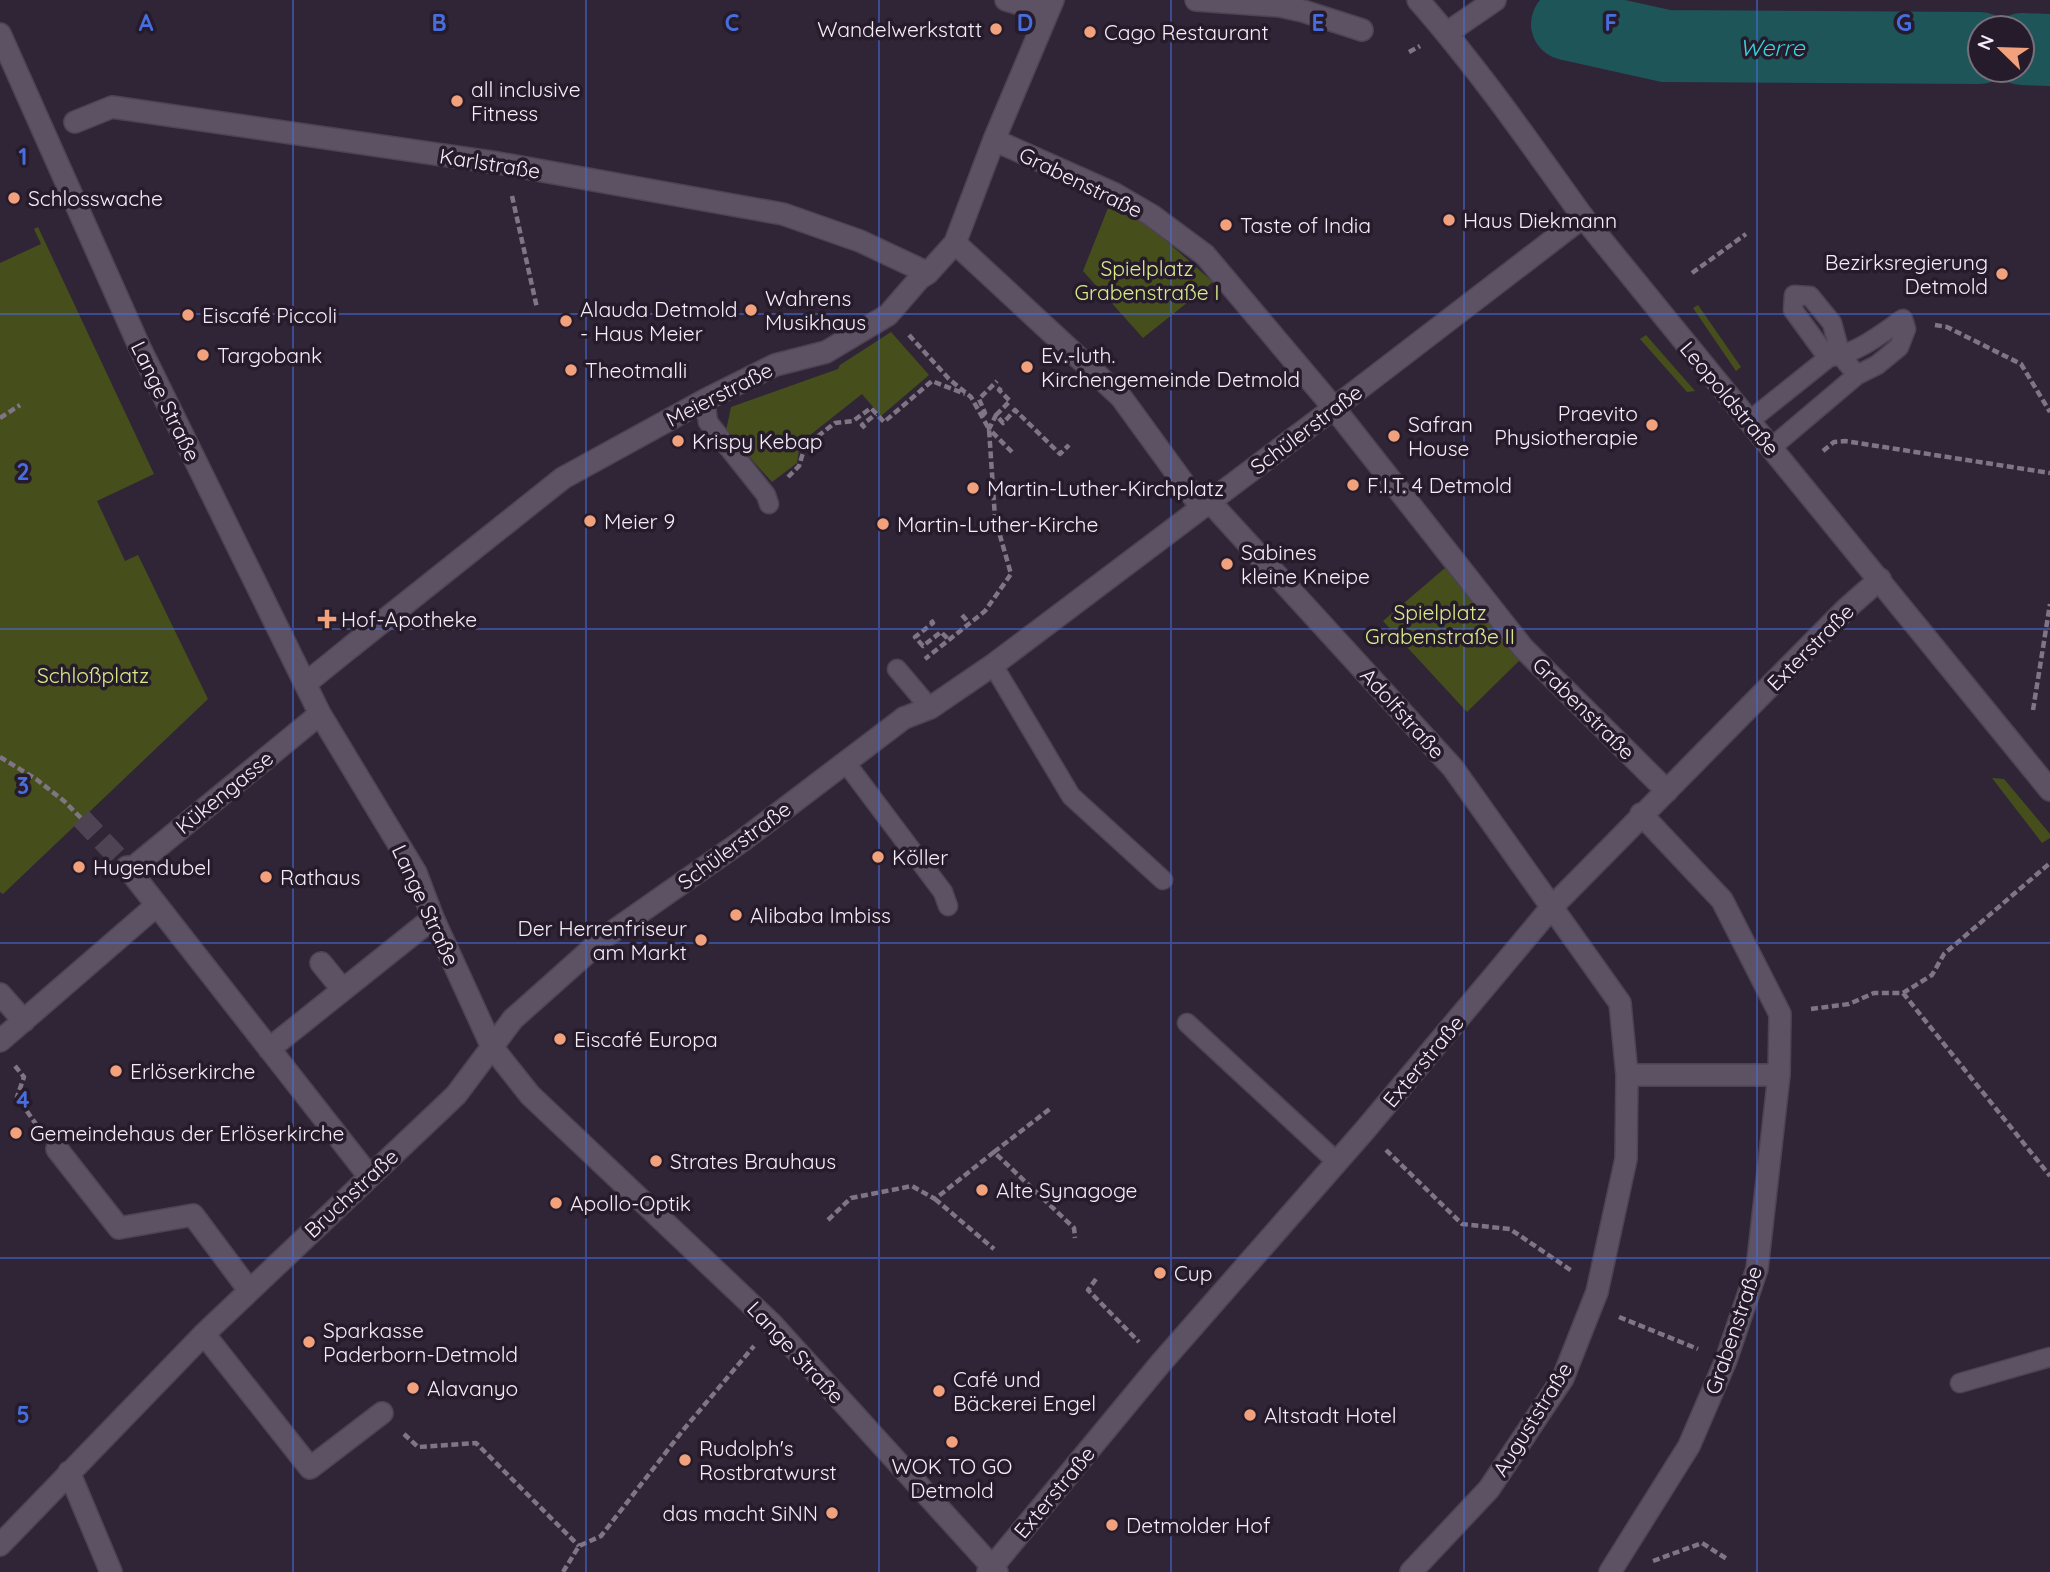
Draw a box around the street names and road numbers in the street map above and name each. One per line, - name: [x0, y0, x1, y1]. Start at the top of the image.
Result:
- street label: Grabenstraße: [1015, 141, 1147, 223]
- street label: Karlstraße: [438, 142, 542, 184]
- street label: Leopoldstraße: [1675, 336, 1785, 460]
- street label: Lange Straße: [126, 337, 206, 465]
- street label: Meierstraße: [662, 356, 776, 432]
- street label: Schülerstraße: [1245, 379, 1367, 479]
- street label: Exterstraße: [1761, 598, 1859, 696]
- street label: Grabenstraße: [1527, 651, 1641, 765]
- street label: Adolfstraße: [1355, 662, 1451, 764]
- street label: Kükengasse: [170, 745, 278, 839]
- street label: Schülerstraße: [672, 795, 796, 895]
- street label: Lange Straße: [387, 840, 465, 970]
- street label: Exterstraße: [1377, 1010, 1469, 1112]
- street label: Bruchstraße: [299, 1143, 403, 1243]
- street label: Grabenstraße: [1699, 1262, 1767, 1398]
- street label: Lange Straße: [742, 1295, 850, 1409]
- street label: Auguststraße: [1487, 1357, 1577, 1481]
- street label: Exterstraße: [1008, 1441, 1100, 1543]

